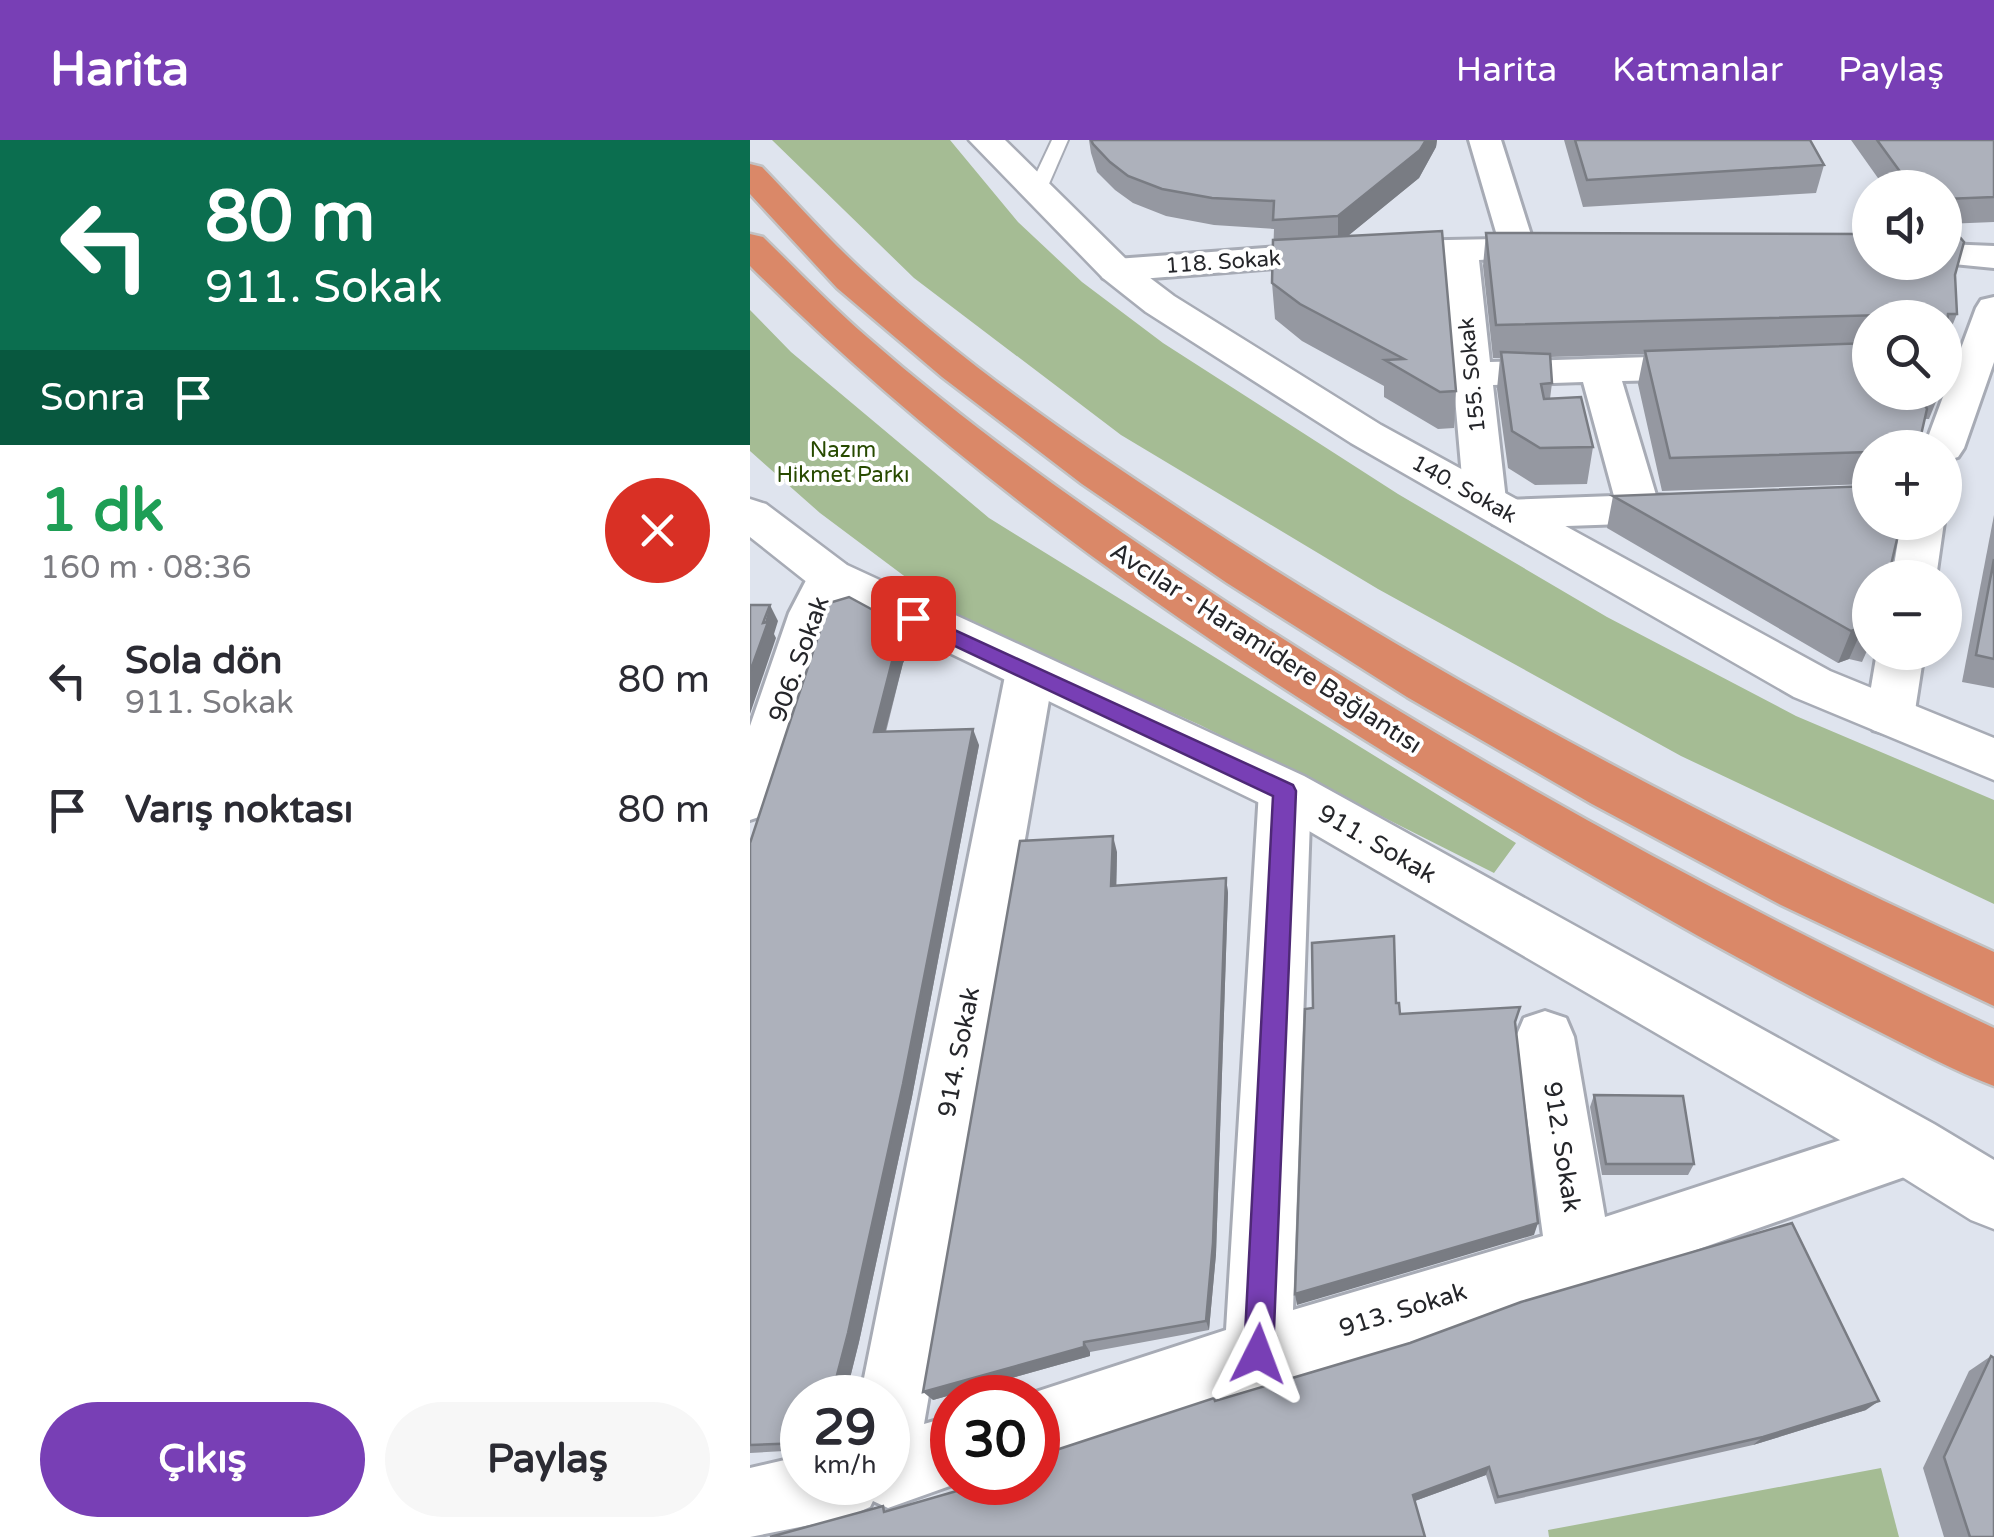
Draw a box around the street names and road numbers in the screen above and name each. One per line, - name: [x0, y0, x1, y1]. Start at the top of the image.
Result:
- street label: 118. Sokak: [1164, 245, 1282, 279]
- street label: 155. Sokak: [1453, 316, 1491, 434]
- street label: 140. Sokak: [1407, 450, 1521, 528]
- street label: Avcılar - Haramidere Bağlantısı: [1105, 536, 1427, 760]
- street label: 906. Sokak: [762, 592, 836, 726]
- street label: 911. Sokak: [1312, 798, 1442, 890]
- street label: 914. Sokak: [932, 984, 986, 1120]
- street label: 912. Sokak: [1537, 1080, 1587, 1214]
- street label: 913. Sokak: [1336, 1276, 1470, 1344]

